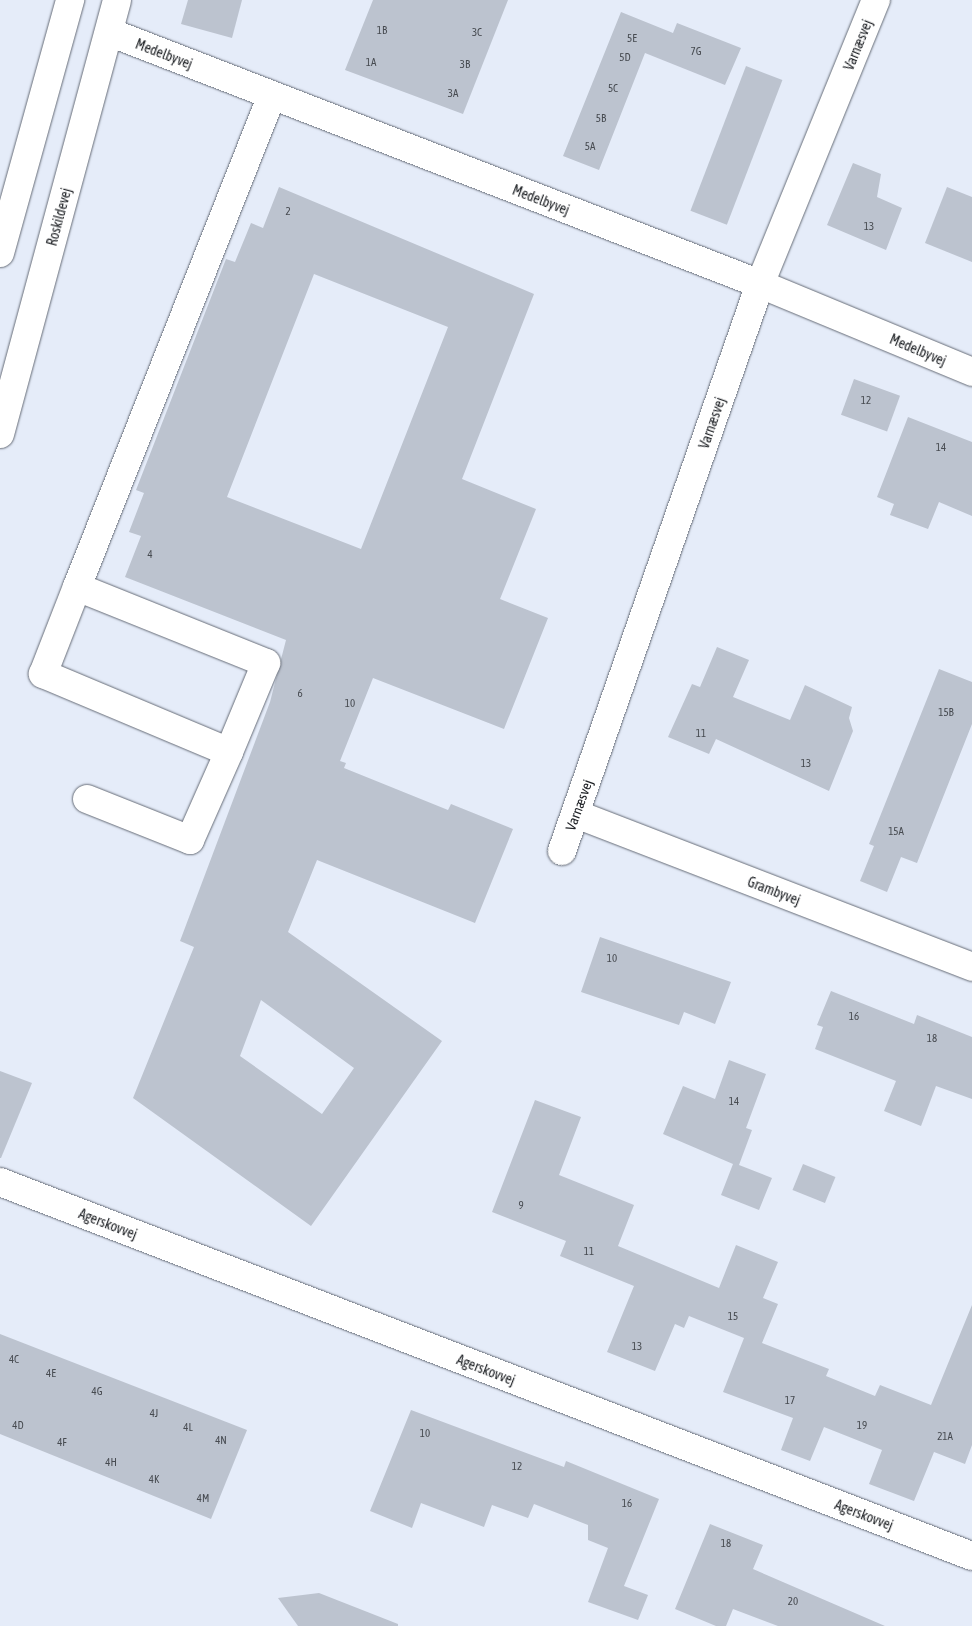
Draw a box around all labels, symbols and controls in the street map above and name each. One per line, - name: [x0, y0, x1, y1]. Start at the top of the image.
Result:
- street label: Varnæsvej: [840, 17, 876, 73]
- house number: 1B: [377, 23, 387, 37]
- house number: 3C: [472, 25, 482, 39]
- house number: 5E: [627, 31, 637, 45]
- street label: Medelbyvej: [133, 35, 195, 73]
- house number: 7G: [691, 44, 701, 58]
- house number: 5D: [619, 50, 631, 64]
- house number: 1A: [366, 55, 376, 69]
- house number: 3B: [460, 57, 470, 71]
- house number: 5C: [608, 81, 618, 95]
- house number: 3A: [448, 86, 458, 100]
- house number: 5B: [596, 111, 606, 125]
- house number: 5A: [585, 139, 595, 153]
- street label: Medelbyvej: [510, 181, 572, 219]
- street label: Roskildevej: [43, 186, 75, 248]
- house number: 2: [285, 204, 291, 218]
- house number: 13: [864, 219, 874, 233]
- street label: Medelbyvej: [887, 331, 949, 369]
- house number: 12: [861, 393, 871, 407]
- street label: Varnæsvej: [695, 395, 729, 451]
- house number: 14: [936, 440, 946, 454]
- house number: 4: [147, 547, 153, 561]
- house number: 6: [297, 686, 303, 700]
- house number: 10: [345, 696, 355, 710]
- house number: 15B: [938, 705, 954, 719]
- house number: 11: [696, 726, 706, 740]
- house number: 13: [801, 756, 811, 770]
- street label: Varnæsvej: [562, 777, 596, 833]
- house number: 15A: [888, 824, 904, 838]
- street label: Grambyvej: [745, 873, 803, 909]
- house number: 10: [607, 951, 617, 965]
- house number: 16: [849, 1009, 859, 1023]
- house number: 18: [927, 1031, 937, 1045]
- house number: 14: [729, 1094, 739, 1108]
- house number: 9: [518, 1198, 524, 1212]
- street label: Agerskovvej: [76, 1205, 140, 1243]
- house number: 11: [584, 1244, 594, 1258]
- house number: 15: [728, 1309, 738, 1323]
- house number: 13: [632, 1339, 642, 1353]
- street label: Agerskovvej: [454, 1351, 518, 1389]
- house number: 4C: [9, 1352, 19, 1366]
- house number: 4E: [46, 1366, 56, 1380]
- house number: 4G: [92, 1384, 102, 1398]
- house number: 17: [785, 1393, 795, 1407]
- house number: 4J: [150, 1406, 158, 1420]
- house number: 4D: [12, 1418, 24, 1432]
- house number: 19: [857, 1418, 867, 1432]
- house number: 4L: [183, 1420, 193, 1434]
- house number: 10: [420, 1426, 430, 1440]
- house number: 21A: [937, 1429, 953, 1443]
- house number: 4N: [215, 1433, 227, 1447]
- house number: 4F: [57, 1435, 67, 1449]
- house number: 4H: [105, 1455, 117, 1469]
- house number: 12: [512, 1459, 522, 1473]
- house number: 4K: [149, 1472, 159, 1486]
- house number: 4M: [197, 1491, 209, 1505]
- house number: 16: [622, 1496, 632, 1510]
- street label: Agerskovvej: [832, 1496, 896, 1534]
- house number: 18: [721, 1536, 731, 1550]
- house number: 20: [788, 1594, 798, 1608]

